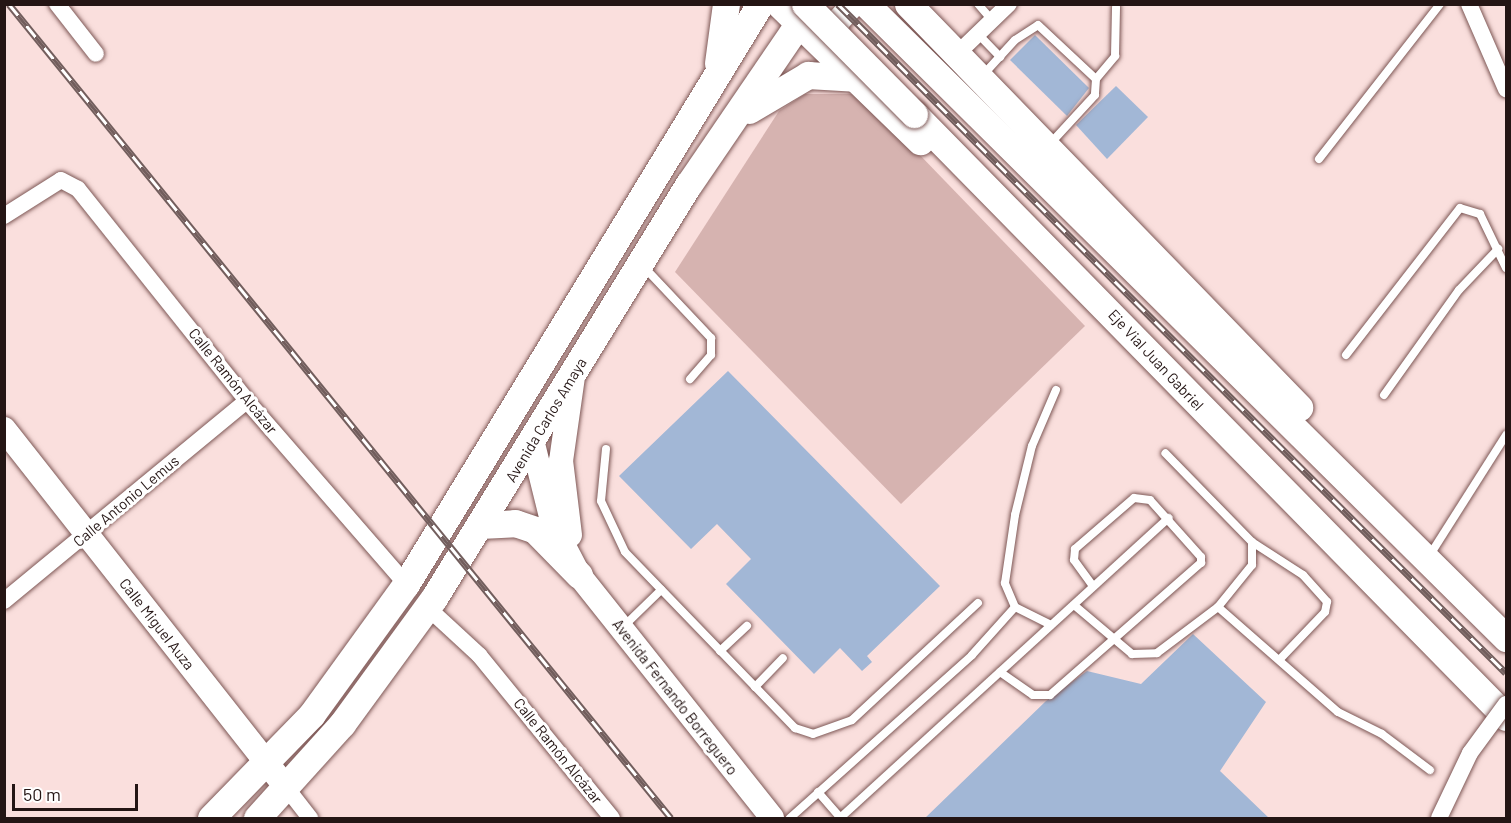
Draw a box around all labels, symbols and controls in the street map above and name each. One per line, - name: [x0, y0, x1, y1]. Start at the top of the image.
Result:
- street label: Eje Vial Juan Gabriel: [1105, 306, 1207, 414]
- street label: Calle Ramón Alcázar: [185, 325, 281, 437]
- street label: Avenida Carlos Amaya: [502, 355, 590, 485]
- street label: Calle Antonio Lemus: [69, 452, 183, 550]
- street label: Calle Miguel Auza: [116, 575, 198, 673]
- street label: Avenida Fernando Borreguero: [609, 615, 741, 779]
- street label: Calle Ramón Alcázar: [510, 695, 606, 807]
- scale bar: [15, 772, 141, 810]
- text: 50 m: [23, 783, 61, 805]

